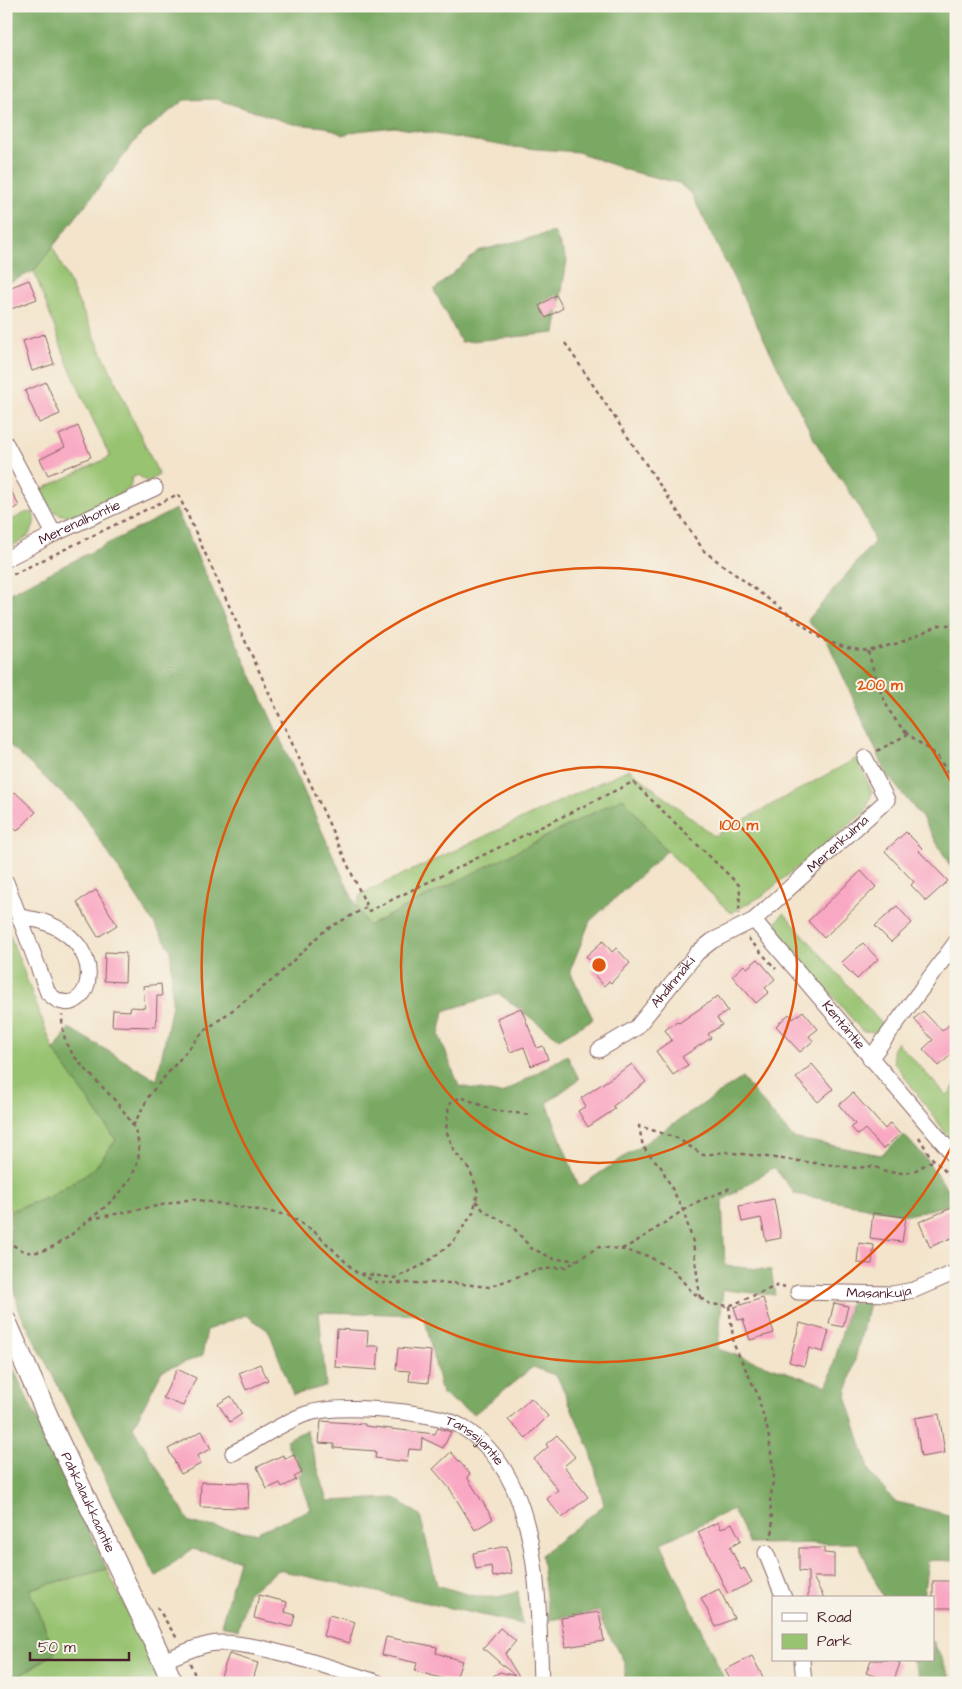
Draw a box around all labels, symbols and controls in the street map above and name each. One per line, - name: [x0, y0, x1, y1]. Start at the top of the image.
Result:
- street label: Merenalhontie: [35, 495, 124, 550]
- text: 200 m: [856, 675, 903, 696]
- street label: Merenkulma: [803, 811, 873, 878]
- text: 100 m: [720, 815, 759, 836]
- street label: Ahdinmäki: [646, 952, 700, 1012]
- centre of rings: [590, 956, 608, 974]
- street label: Kentäntie: [817, 997, 870, 1054]
- street label: Masankuja: [846, 1281, 913, 1304]
- street label: Tanssijantie: [443, 1411, 509, 1470]
- street label: Pahkalaukkaantie: [56, 1449, 120, 1556]
- legend: [772, 1596, 934, 1662]
- text: Road: [817, 1607, 852, 1628]
- scale bar: [30, 1629, 129, 1661]
- text: Park: [817, 1631, 852, 1652]
- text: 50 m: [38, 1637, 76, 1658]

